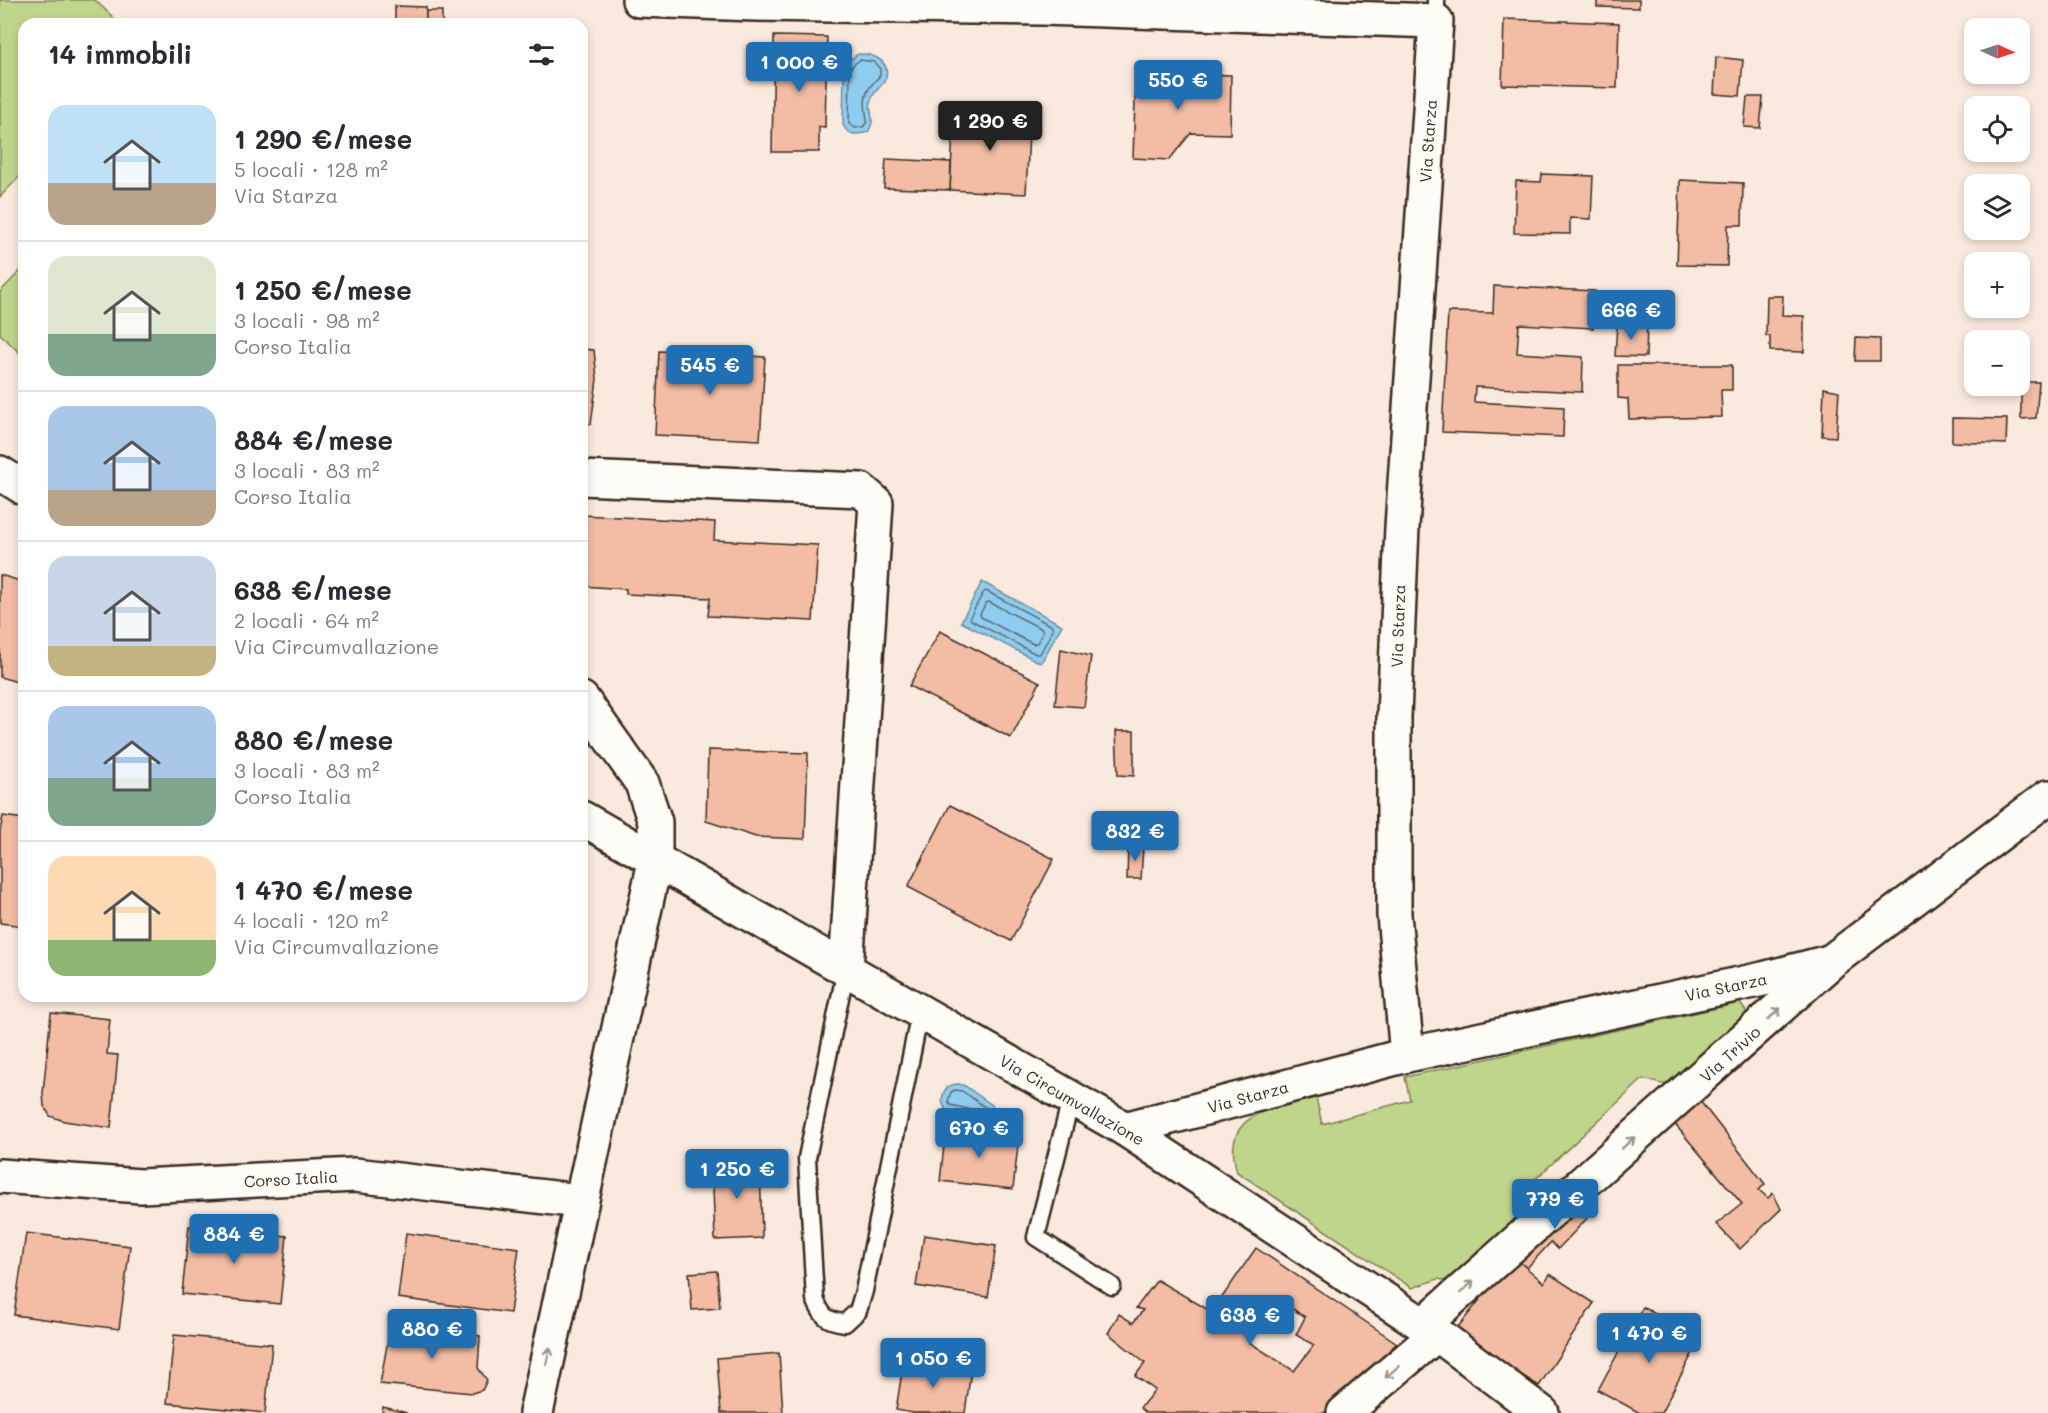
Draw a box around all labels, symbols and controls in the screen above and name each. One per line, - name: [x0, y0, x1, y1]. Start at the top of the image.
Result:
- north arrow: [1964, 18, 2030, 84]
- map controls: [1964, 18, 2030, 396]
- text: 14 immobili: [48, 37, 192, 71]
- icon: filters: [525, 38, 558, 71]
- pin: 1 000 €: [744, 42, 854, 93]
- text: 1 000 €: [760, 48, 838, 74]
- pin: 550 €: [1136, 60, 1220, 111]
- text: 550 €: [1148, 66, 1208, 92]
- button: locate: [1964, 96, 2030, 162]
- street label: Via Starza: [1414, 99, 1441, 183]
- pin: 1 290 €: [935, 101, 1045, 152]
- text: 1 290 €: [952, 107, 1028, 133]
- text: 1 290 €/mese: [234, 122, 412, 156]
- icon: home: [96, 129, 168, 201]
- text: 5 locali · 128 m²: [234, 156, 388, 182]
- button: layers: [1964, 174, 2030, 240]
- text: Via Starza: [234, 182, 338, 208]
- button: +: [1964, 252, 2030, 318]
- text: 1 250 €/mese: [234, 273, 412, 307]
- icon: home: [96, 280, 168, 352]
- pin: 666 €: [1589, 290, 1673, 341]
- text: 666 €: [1601, 296, 1661, 322]
- text: 3 locali · 98 m²: [234, 307, 380, 333]
- button: −: [1964, 330, 2030, 396]
- text: Corso Italia: [234, 333, 352, 359]
- pin: 545 €: [668, 345, 752, 396]
- text: 545 €: [680, 351, 740, 377]
- text: 884 €/mese: [234, 423, 393, 457]
- icon: home: [96, 430, 168, 502]
- text: 3 locali · 83 m²: [234, 457, 380, 483]
- text: Corso Italia: [234, 483, 352, 509]
- text: 638 €/mese: [234, 573, 392, 607]
- icon: home: [96, 580, 168, 652]
- street label: Via Starza: [1386, 584, 1409, 668]
- text: 2 locali · 64 m²: [234, 607, 379, 633]
- text: Via Circumvallazione: [234, 633, 439, 659]
- text: 880 €/mese: [234, 723, 393, 757]
- icon: home: [96, 730, 168, 802]
- text: 3 locali · 83 m²: [234, 757, 380, 783]
- text: Corso Italia: [234, 783, 352, 809]
- pin: 832 €: [1093, 811, 1177, 862]
- text: 832 €: [1106, 817, 1165, 843]
- text: 1 470 €/mese: [234, 873, 413, 907]
- icon: home: [96, 880, 168, 952]
- text: 4 locali · 120 m²: [234, 907, 388, 933]
- text: Via Circumvallazione: [234, 933, 439, 959]
- street label: Via Starza: [1683, 968, 1769, 1005]
- one-way arrow: [1766, 1007, 1781, 1021]
- street label: Via Trivio: [1695, 1021, 1765, 1087]
- street label: Via Circumvallazione: [996, 1049, 1149, 1150]
- street label: Via Starza: [1205, 1076, 1291, 1117]
- pin: 670 €: [937, 1108, 1021, 1159]
- text: 670 €: [949, 1114, 1009, 1140]
- one-way arrow: [1620, 1136, 1635, 1150]
- pin: 1 250 €: [682, 1149, 792, 1200]
- text: 1 250 €: [699, 1155, 775, 1181]
- street label: Corso Italia: [243, 1166, 339, 1191]
- pin: 779 €: [1513, 1179, 1597, 1230]
- text: 779 €: [1526, 1185, 1584, 1211]
- pin: 884 €: [192, 1214, 276, 1265]
- text: 884 €: [204, 1220, 264, 1246]
- one-way arrow: [1459, 1280, 1474, 1294]
- pin: 638 €: [1208, 1295, 1292, 1346]
- text: 638 €: [1220, 1301, 1280, 1327]
- pin: 880 €: [390, 1309, 474, 1360]
- pin: 1 470 €: [1594, 1313, 1704, 1364]
- text: 880 €: [401, 1315, 463, 1341]
- text: 1 470 €: [1611, 1319, 1687, 1345]
- pin: 1 050 €: [878, 1338, 988, 1389]
- text: 1 050 €: [895, 1344, 971, 1370]
- one-way arrow: [543, 1346, 554, 1366]
- one-way arrow: [1385, 1365, 1400, 1379]

